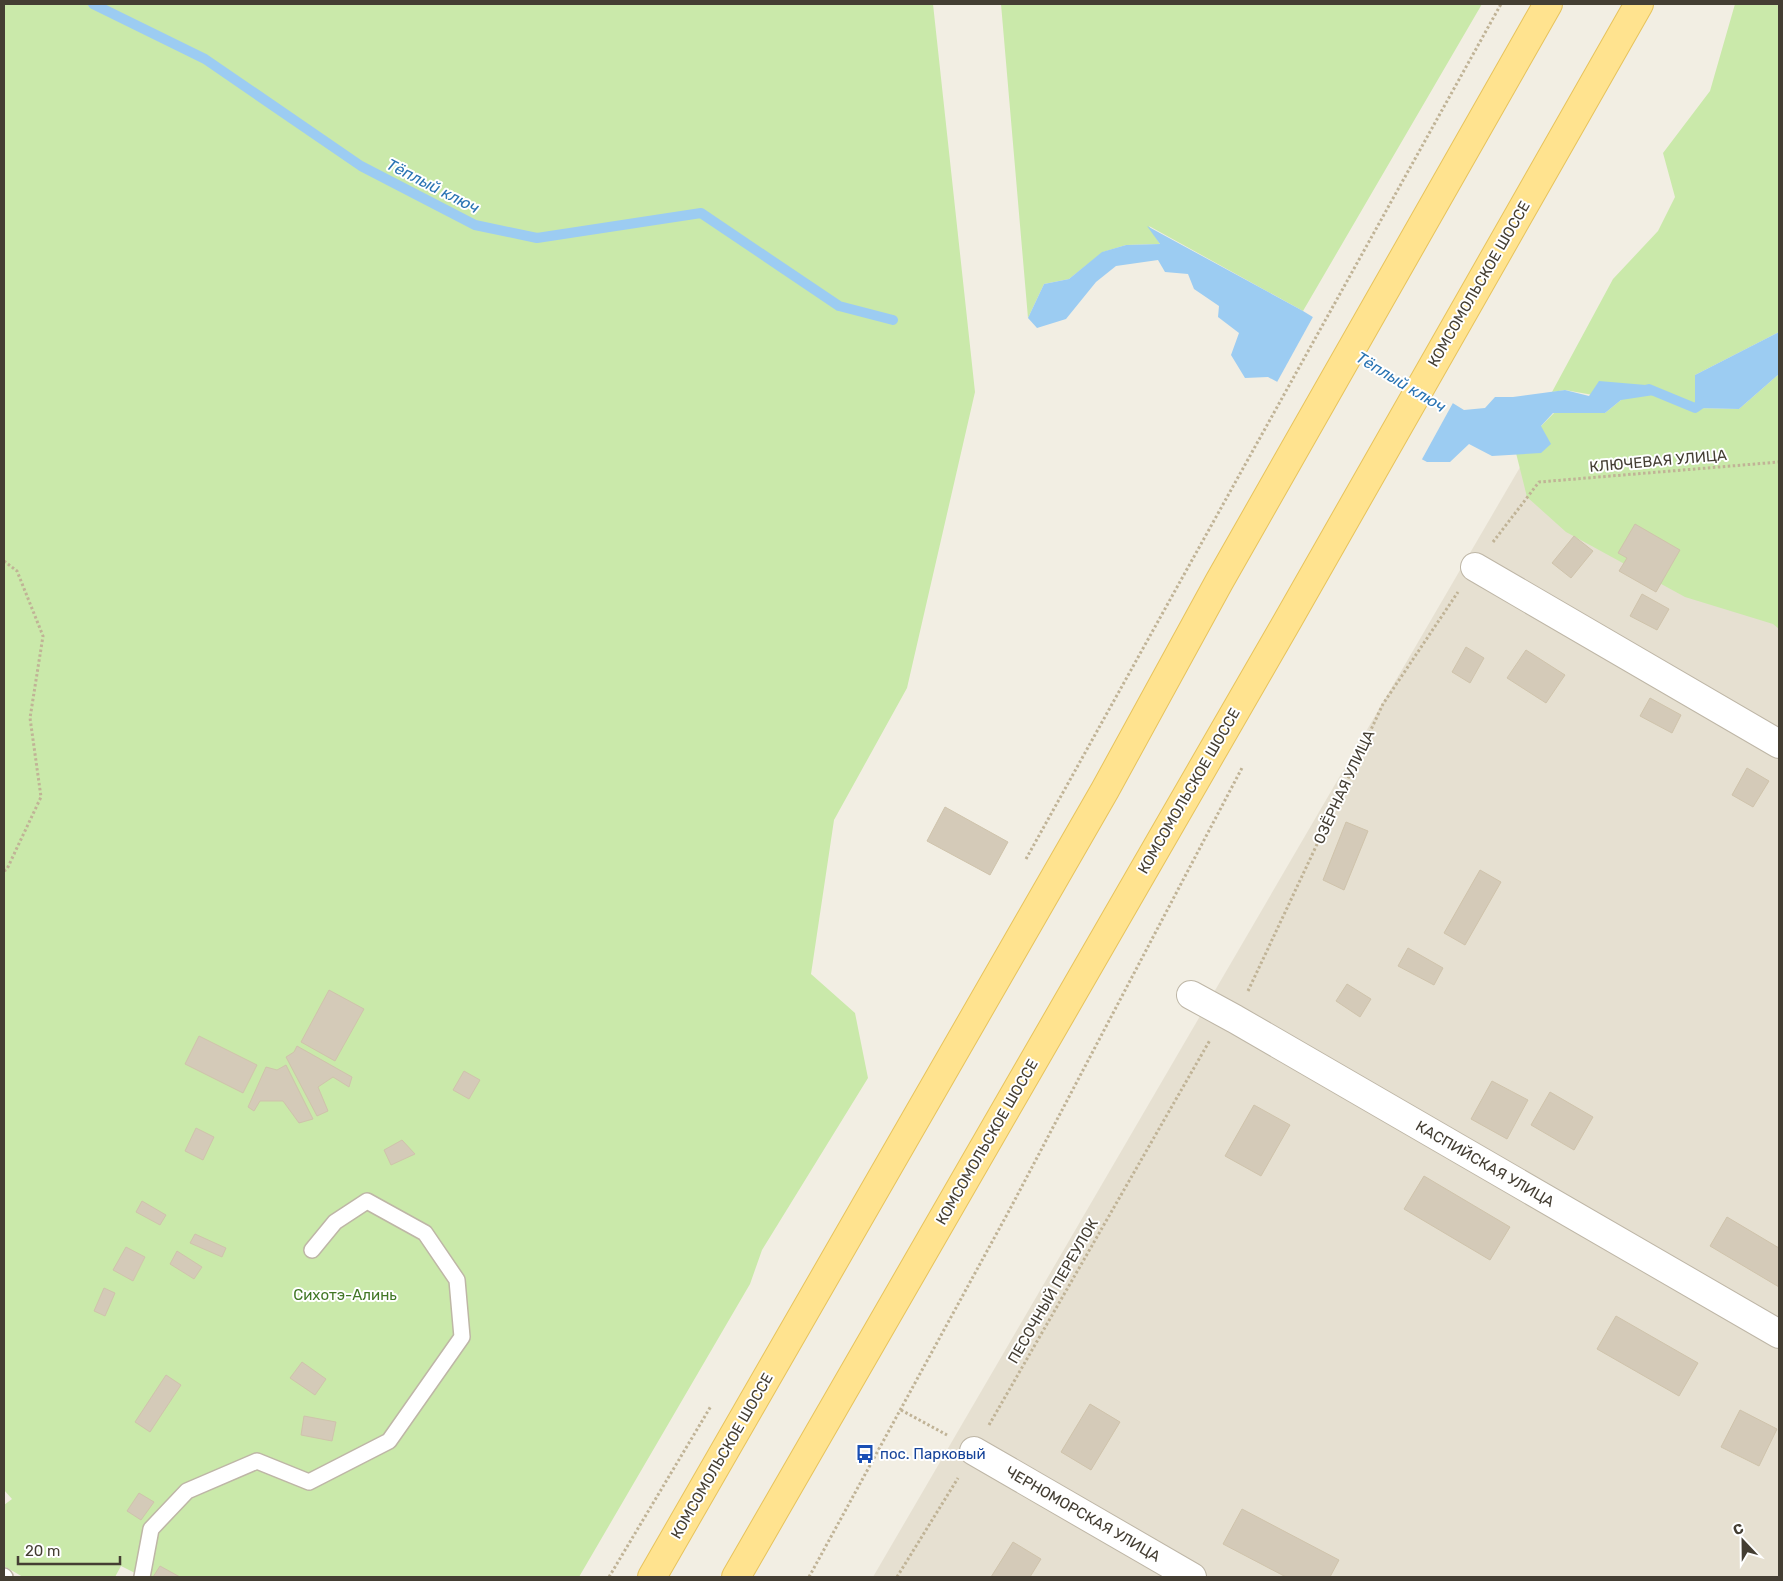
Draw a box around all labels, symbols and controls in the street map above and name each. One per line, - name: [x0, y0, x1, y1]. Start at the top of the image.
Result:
- water label: Тёплый ключ: [384, 155, 483, 218]
- street label: КОМСОМОЛЬСКОЕ ШОССЕ: [1424, 198, 1534, 370]
- water label: Тёплый ключ: [1353, 348, 1449, 416]
- street label: КЛЮЧЕВАЯ УЛИЦА: [1588, 446, 1728, 476]
- street label: КОМСОМОЛЬСКОЕ ШОССЕ: [1134, 705, 1244, 877]
- street label: ОЗЁРНАЯ УЛИЦА: [1310, 727, 1378, 847]
- street label: КОМСОМОЛЬСКОЕ ШОССЕ: [932, 1056, 1042, 1228]
- street label: КАСПИЙСКАЯ УЛИЦА: [1413, 1117, 1557, 1211]
- street label: ПЕСОЧНЫЙ ПЕРЕУЛОК: [1004, 1215, 1102, 1367]
- park label: Сихотэ-Алинь: [293, 1286, 397, 1304]
- street label: КОМСОМОЛЬСКОЕ ШОССЕ: [667, 1370, 777, 1542]
- bus stop icon: пос. Парковый: [854, 1443, 876, 1465]
- place label: пос. Парковый: [880, 1445, 986, 1463]
- street label: ЧЕРНОМОРСКАЯ УЛИЦА: [1003, 1462, 1163, 1566]
- north arrow: [1718, 1516, 1768, 1566]
- text: С: [1731, 1520, 1746, 1539]
- scale bar: [18, 1534, 120, 1566]
- text: 20 m: [25, 1542, 60, 1560]

